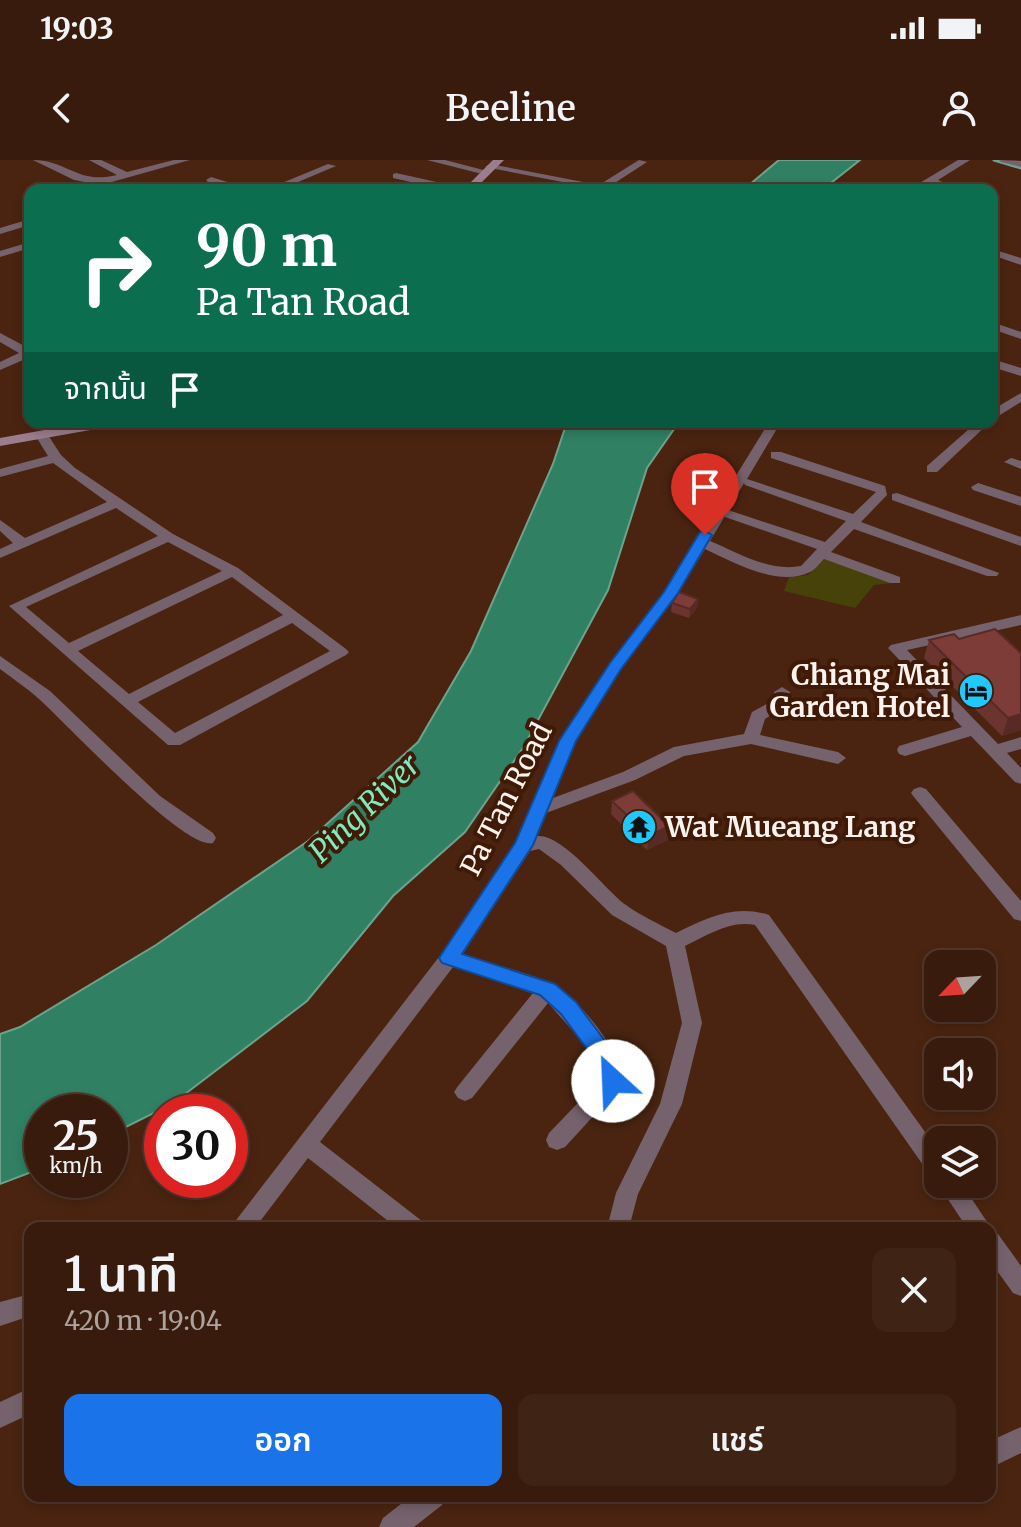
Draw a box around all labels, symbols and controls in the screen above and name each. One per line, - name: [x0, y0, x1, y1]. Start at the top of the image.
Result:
- text: 19:03: [40, 9, 114, 47]
- icon: back: [40, 86, 84, 130]
- text: Beeline: [445, 86, 576, 131]
- icon: person: [937, 86, 981, 130]
- text: 90 m: [196, 211, 337, 281]
- icon: right: [64, 216, 168, 320]
- text: Pa Tan Road: [196, 280, 410, 325]
- icon: arrive: [163, 368, 207, 412]
- text: จากนั้น: [64, 369, 147, 407]
- pin: [671, 453, 739, 535]
- icon: arrive: [683, 465, 727, 509]
- place label: Chiang Mai Garden Hotel: [770, 657, 950, 725]
- hotel icon: Chiang Mai Garden Hotel: [957, 672, 995, 710]
- street label: Pa Tan Road: [452, 717, 560, 881]
- water label: Ping River: [301, 745, 428, 870]
- temple icon: Wat Mueang Lang: [620, 808, 658, 846]
- place label: Wat Mueang Lang: [664, 809, 916, 845]
- north arrow: [924, 950, 996, 1022]
- map controls: [924, 950, 996, 1198]
- button: sound: [924, 1038, 996, 1110]
- position arrow: [571, 1039, 655, 1123]
- speed limit sign: 30: [144, 1094, 248, 1198]
- text: 25: [53, 1111, 99, 1161]
- button: layers: [924, 1126, 996, 1198]
- text: km/h: [50, 1153, 102, 1178]
- text: 1 นาที: [64, 1244, 178, 1304]
- button: close: [872, 1248, 956, 1332]
- text: 420 m · 19:04: [64, 1304, 222, 1337]
- button: ออก: [64, 1394, 502, 1486]
- button: แชร์: [518, 1394, 956, 1486]

